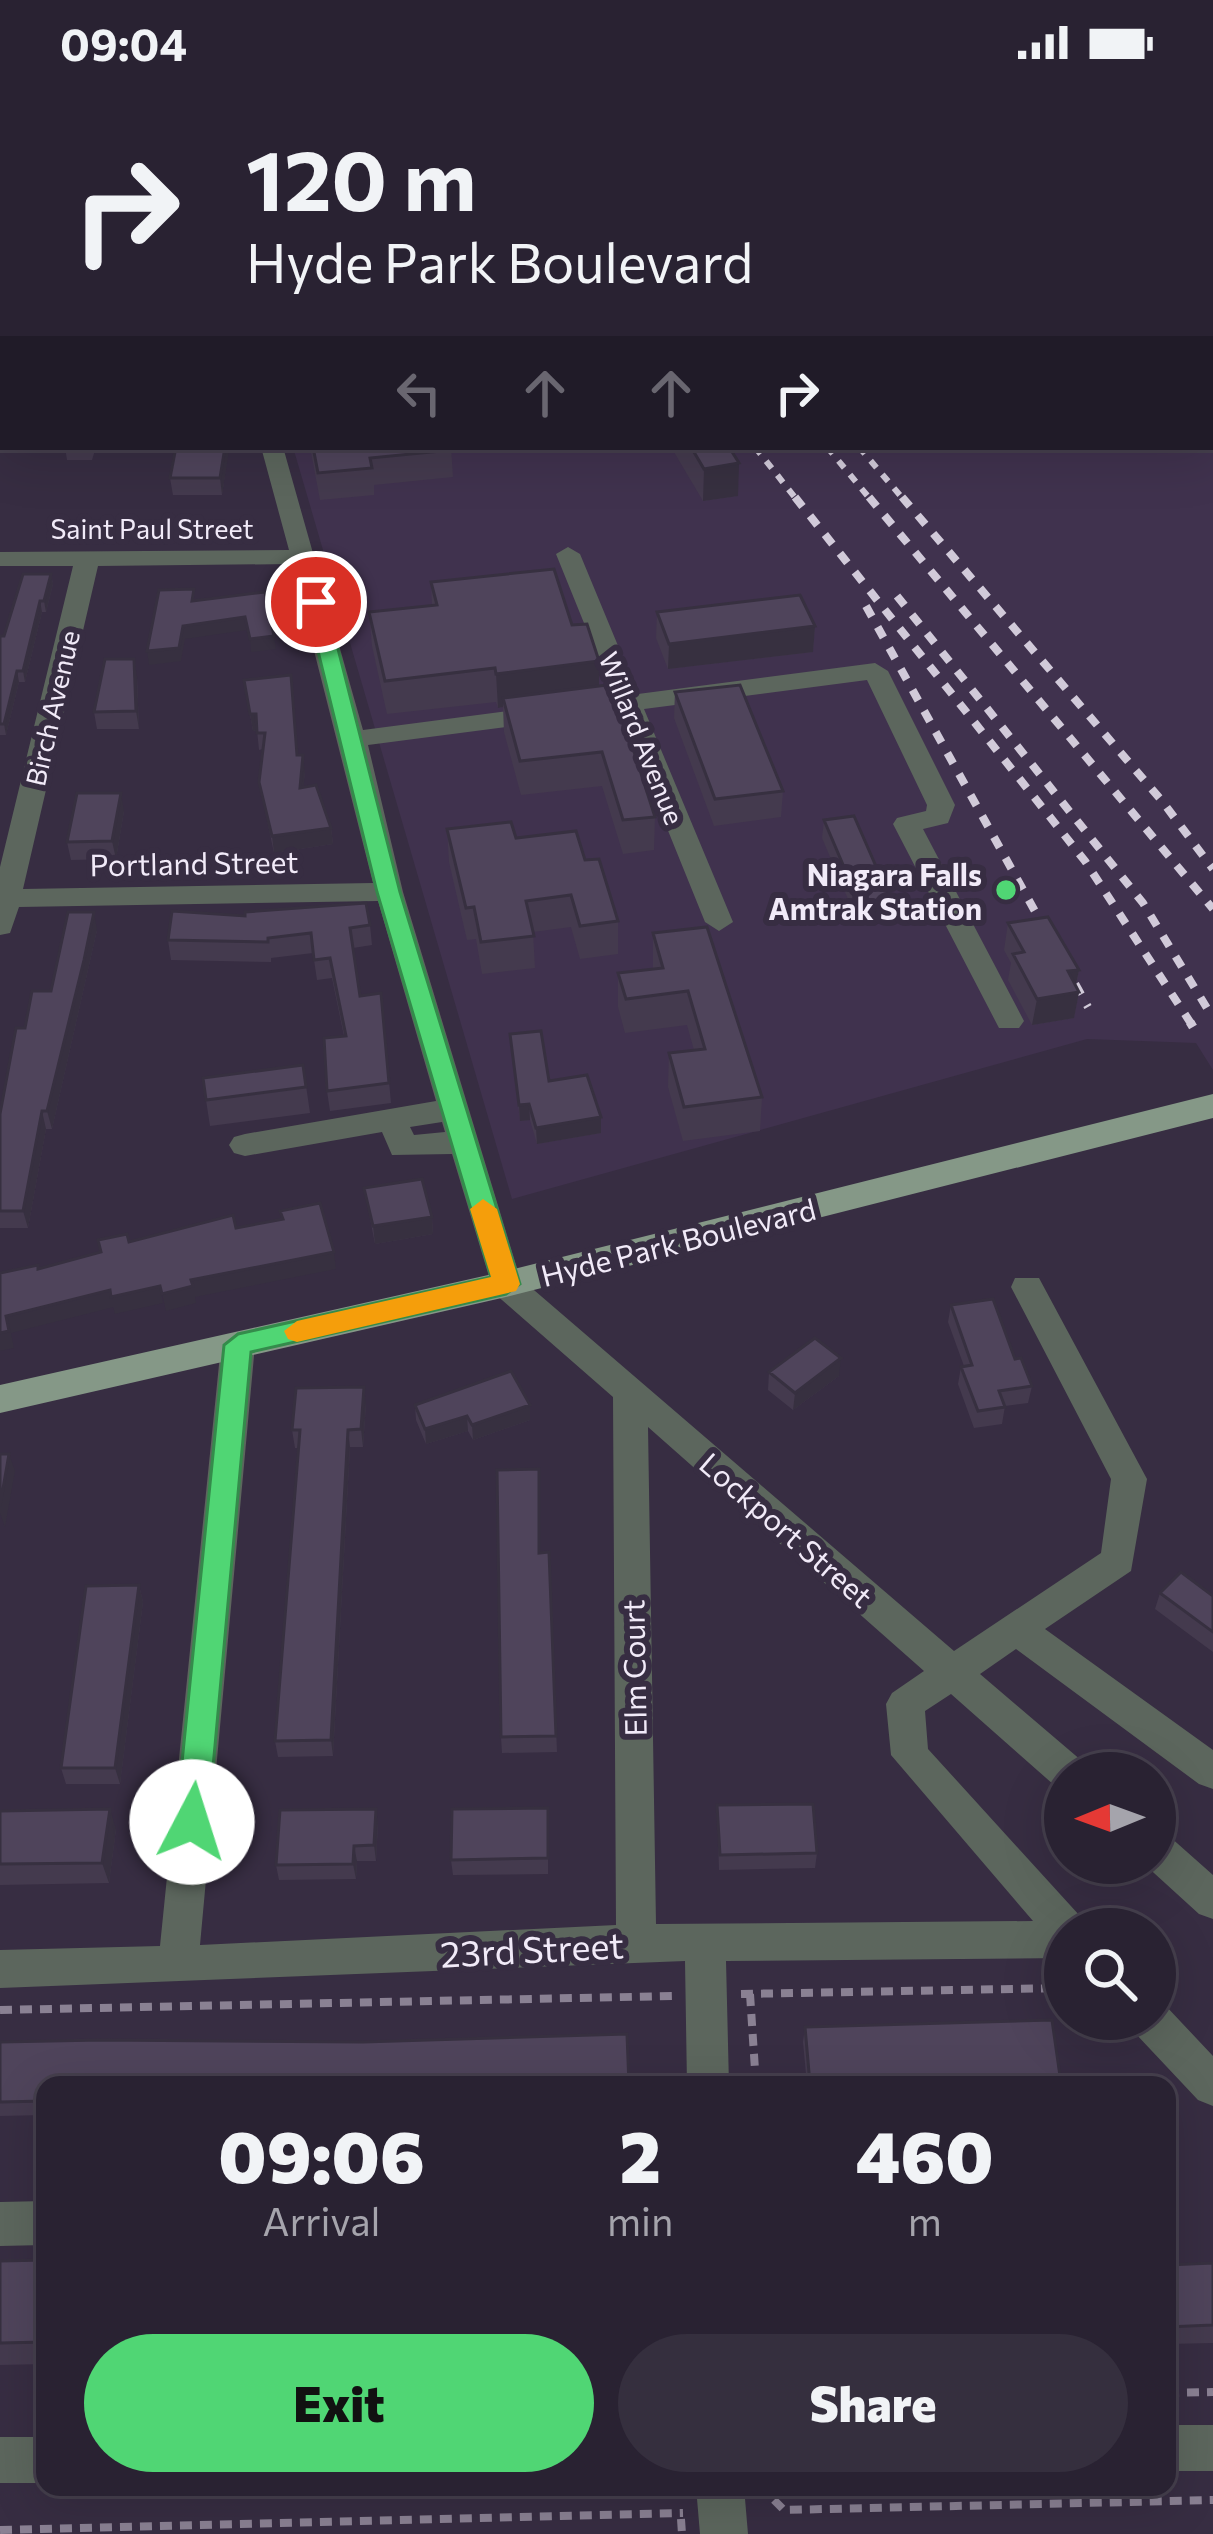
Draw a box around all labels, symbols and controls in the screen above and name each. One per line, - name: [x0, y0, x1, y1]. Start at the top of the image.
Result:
- text: 09:04: [60, 15, 187, 70]
- text: 120 m: [246, 126, 476, 228]
- icon: right: [48, 132, 204, 288]
- text: Hyde Park Boulevard: [246, 228, 753, 294]
- icon: left: [386, 360, 452, 426]
- icon: ahead: [512, 360, 578, 426]
- icon: ahead: [638, 360, 704, 426]
- icon: right: [764, 360, 830, 426]
- street label: Saint Paul Street: [50, 512, 254, 545]
- pin: [265, 551, 367, 653]
- icon: arrive: [283, 569, 349, 635]
- street label: Birch Avenue: [18, 627, 86, 789]
- street label: Willard Avenue: [592, 647, 692, 829]
- street label: Portland Street: [89, 842, 299, 882]
- place label: Niagara Falls Amtrak Station: [768, 855, 982, 926]
- marker: Niagara Falls Amtrak Station: [993, 877, 1019, 903]
- street label: Hyde Park Boulevard: [537, 1189, 819, 1293]
- street label: Lockport Street: [693, 1444, 881, 1614]
- street label: Elm Court: [613, 1599, 653, 1737]
- north arrow: [1044, 1752, 1176, 1884]
- map controls: [1044, 1752, 1176, 2040]
- position arrow: [129, 1759, 255, 1885]
- button: search: [1044, 1908, 1176, 2040]
- street label: 23rd Street: [439, 1921, 625, 1975]
- text: 09:06: [218, 2110, 425, 2198]
- text: 2: [619, 2110, 661, 2198]
- text: 460: [856, 2110, 994, 2198]
- text: Arrival: [263, 2196, 381, 2244]
- text: min: [607, 2196, 673, 2244]
- text: m: [908, 2196, 942, 2244]
- button: Exit: [84, 2334, 594, 2472]
- button: Share: [618, 2334, 1128, 2472]

